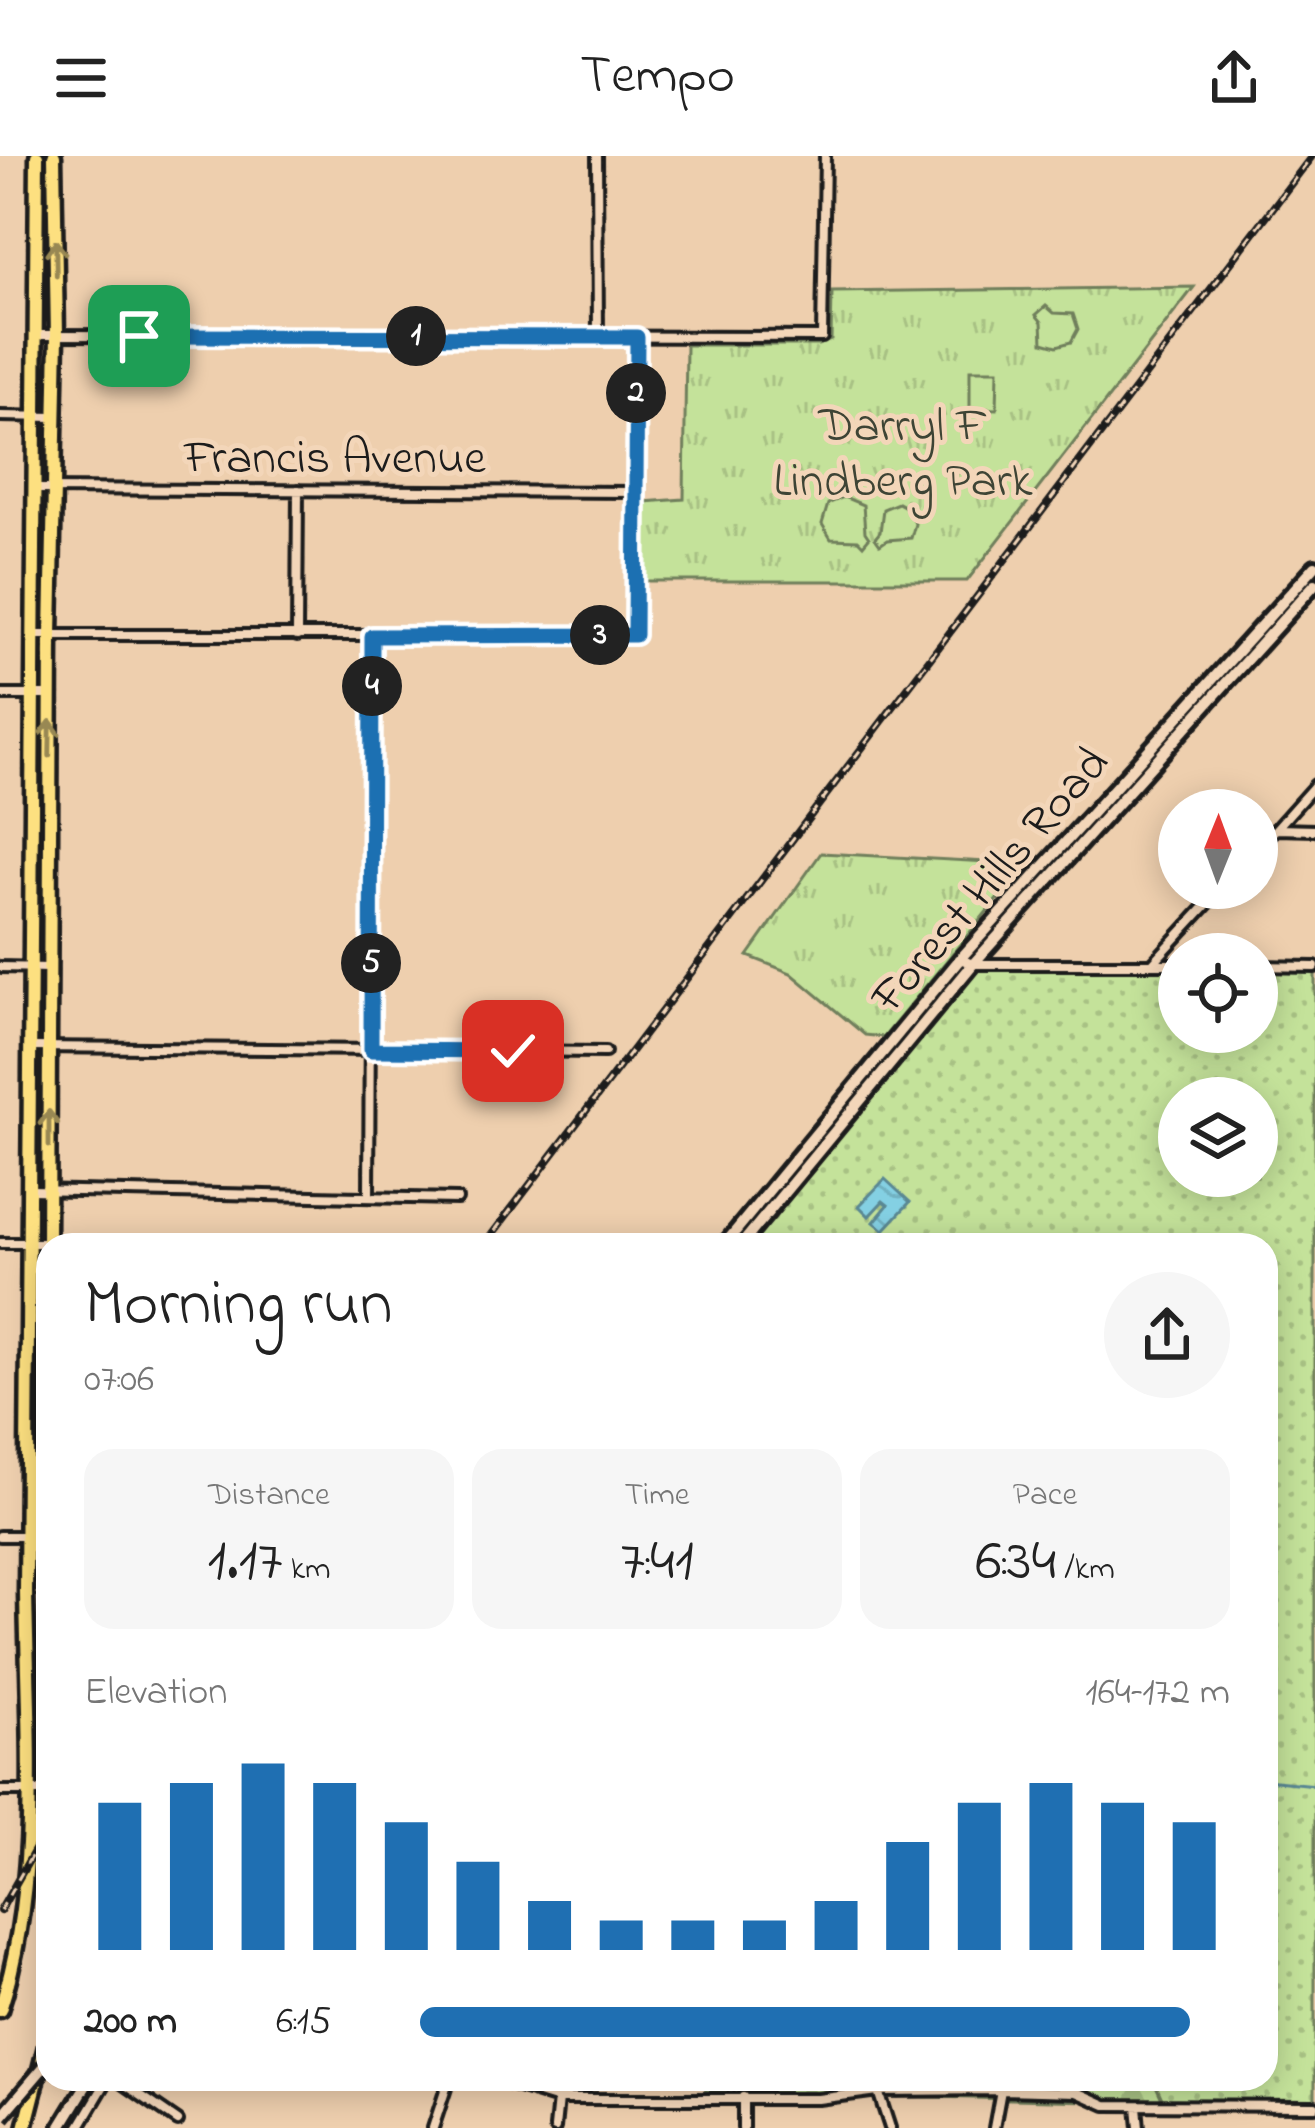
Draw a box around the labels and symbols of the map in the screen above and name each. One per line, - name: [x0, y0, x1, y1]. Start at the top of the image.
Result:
- one-way arrow: [44, 239, 67, 278]
- pin: [88, 285, 190, 387]
- pin: 1: [386, 306, 446, 366]
- pin: 2: [606, 363, 666, 423]
- park label: Darryl F Lindberg Park: [773, 393, 1034, 519]
- street label: Francis Avenue: [183, 425, 486, 495]
- pin: 3: [570, 605, 630, 665]
- pin: 4: [342, 656, 402, 716]
- one-way arrow: [39, 719, 62, 758]
- street label: Forest Hills Road: [855, 732, 1128, 1031]
- north arrow: [1158, 789, 1278, 909]
- pin: 5: [341, 933, 401, 993]
- pin: [462, 1000, 564, 1102]
- one-way arrow: [38, 1109, 60, 1148]

